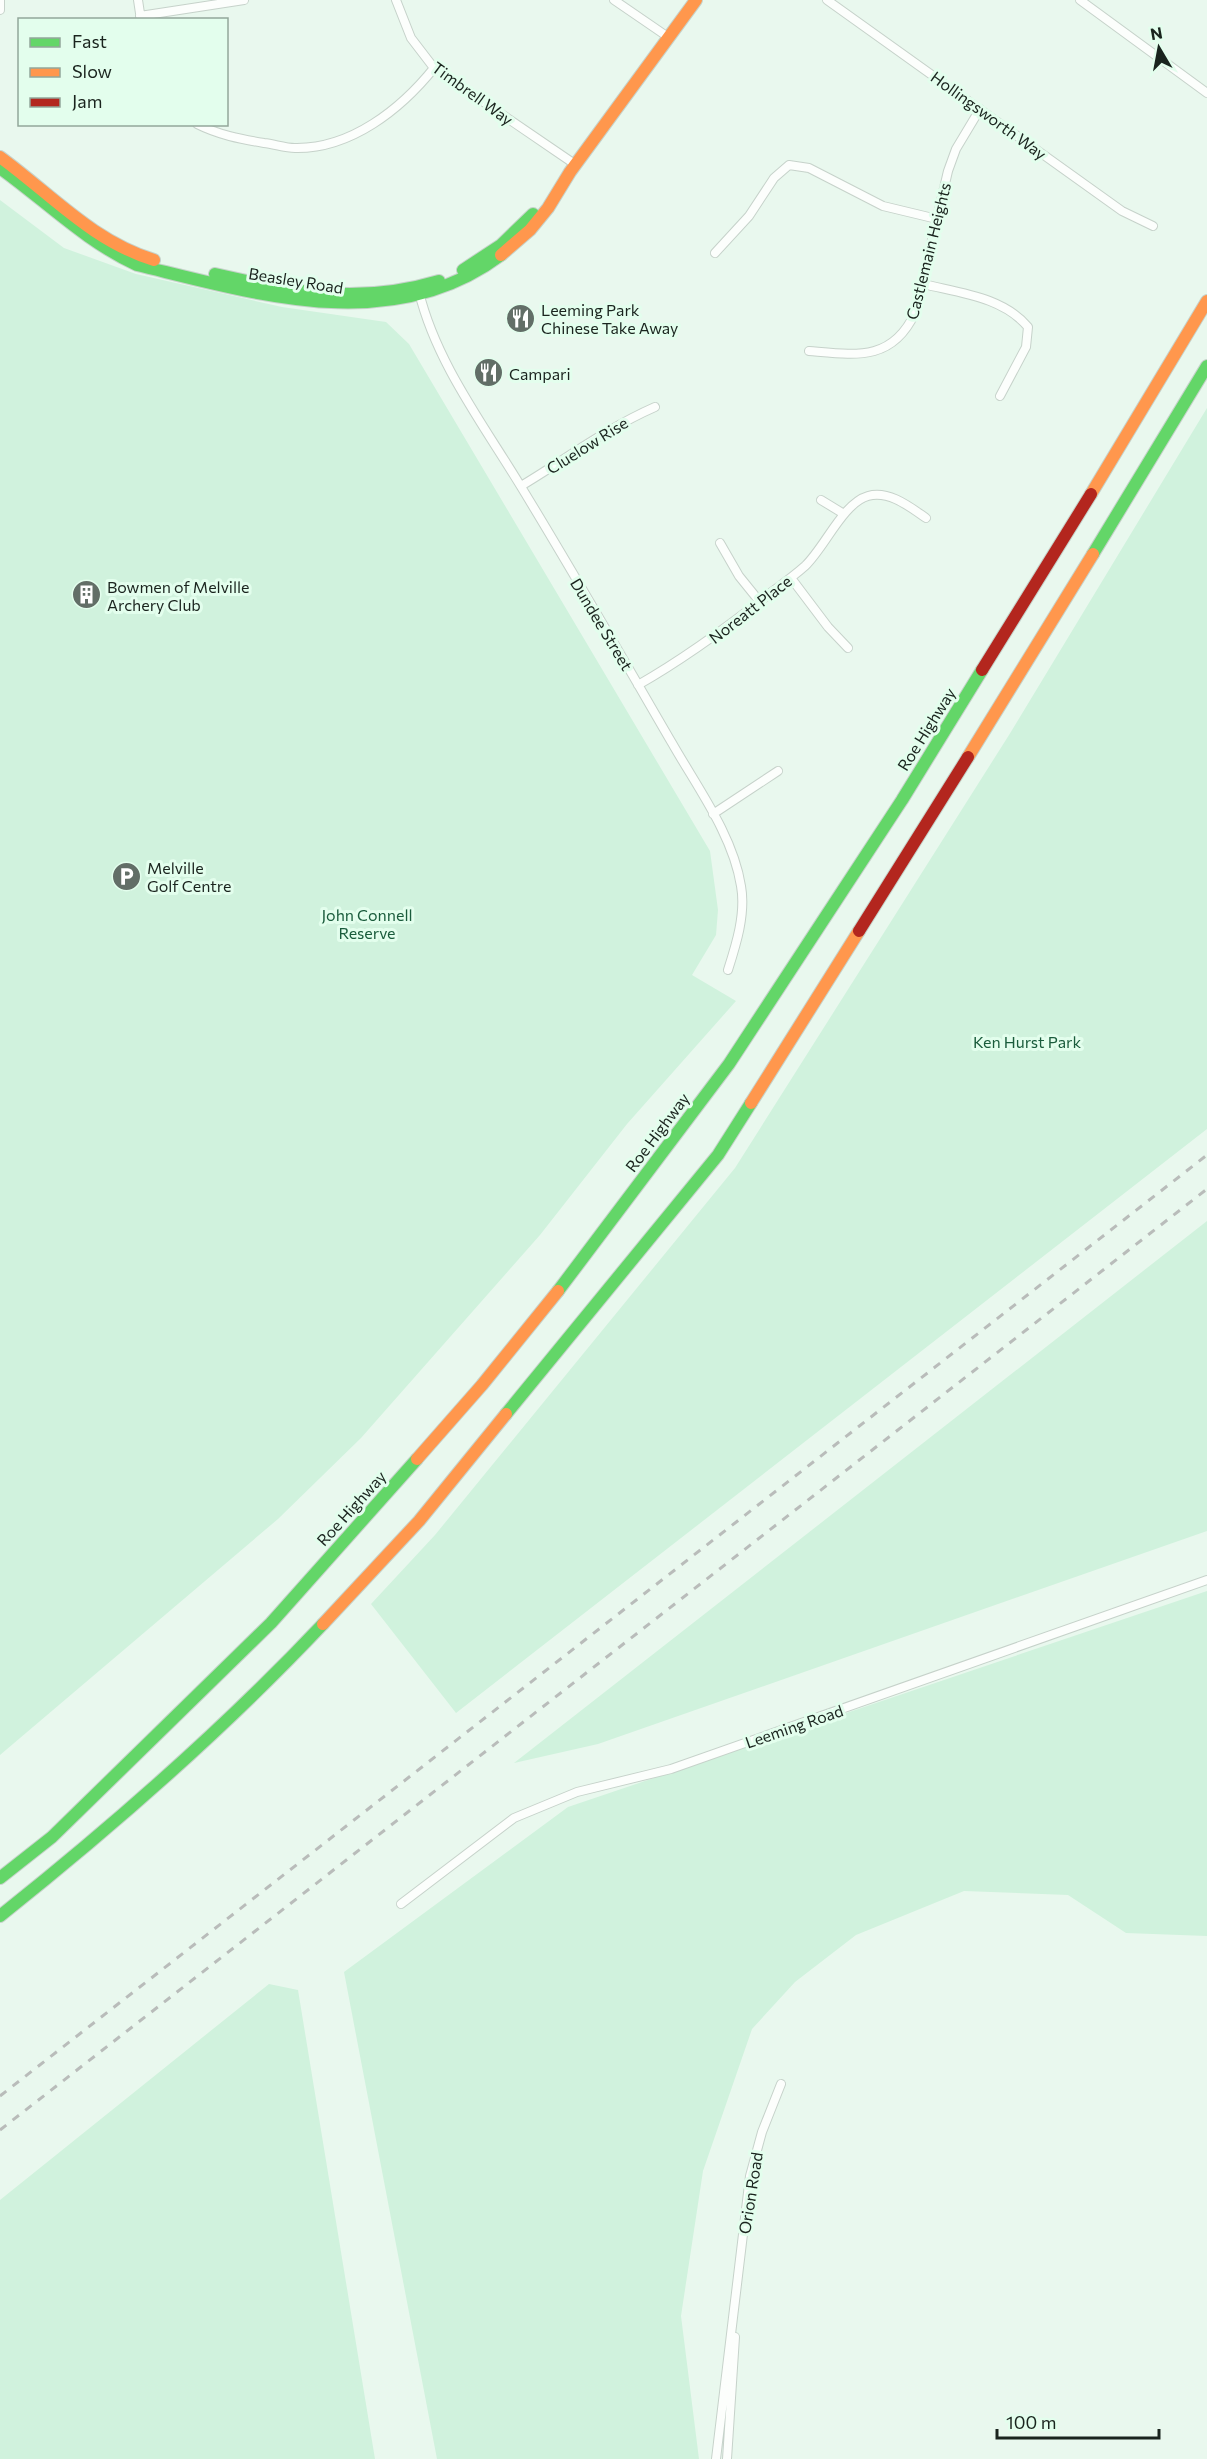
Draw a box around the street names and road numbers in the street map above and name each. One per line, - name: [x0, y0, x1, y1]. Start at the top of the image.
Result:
- street label: Timbrell Way: [429, 57, 517, 129]
- street label: Hollingsworth Way: [928, 67, 1050, 163]
- street label: Castlemain Heights: [902, 181, 954, 321]
- street label: Beasley Road: [247, 263, 345, 297]
- street label: Cluelow Rise: [543, 413, 631, 477]
- street label: Noreatt Place: [705, 571, 795, 647]
- street label: Dundee Street: [567, 574, 637, 674]
- street label: Roe Highway: [893, 684, 959, 774]
- street label: Roe Highway: [621, 1089, 693, 1175]
- street label: Roe Highway: [312, 1467, 390, 1549]
- street label: Leeming Road: [743, 1700, 845, 1752]
- street label: Orion Road: [734, 2151, 766, 2235]

